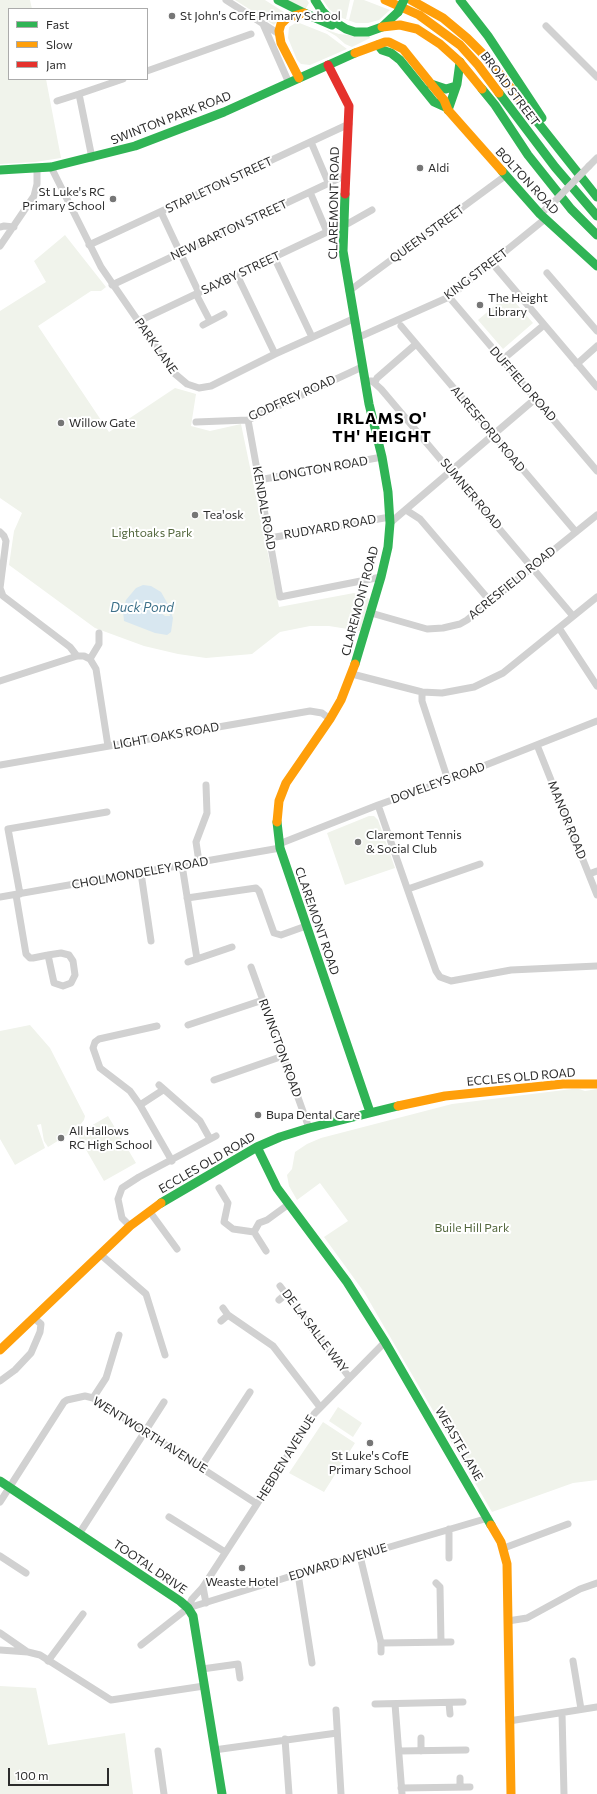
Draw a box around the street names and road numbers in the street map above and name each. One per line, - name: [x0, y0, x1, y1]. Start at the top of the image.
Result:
- street label: BROAD STREET: [477, 49, 543, 129]
- street label: SWINTON PARK ROAD: [109, 88, 233, 148]
- street label: BOLTON ROAD: [492, 145, 562, 217]
- street label: CLAREMONT ROAD: [326, 146, 342, 260]
- street label: STAPLETON STREET: [163, 154, 275, 216]
- street label: NEW BARTON STREET: [168, 197, 290, 263]
- street label: QUEEN STREET: [387, 202, 467, 266]
- street label: KING STREET: [441, 245, 511, 303]
- street label: SAXBY STREET: [199, 248, 283, 298]
- street label: PARK LANE: [131, 315, 181, 377]
- street label: DUFFIELD ROAD: [487, 344, 559, 424]
- street label: GODFREY ROAD: [246, 372, 338, 424]
- street label: ALRESFORD ROAD: [448, 383, 528, 475]
- street label: LONGTON ROAD: [271, 453, 369, 485]
- street label: SUMNER ROAD: [437, 456, 505, 532]
- street label: KENDAL ROAD: [250, 465, 278, 551]
- street label: RUDYARD ROAD: [283, 512, 377, 542]
- street label: ACRESFIELD ROAD: [465, 543, 559, 623]
- street label: CLAREMONT ROAD: [338, 545, 382, 657]
- street label: LIGHT OAKS ROAD: [112, 720, 220, 752]
- street label: DOVELEYS ROAD: [389, 759, 487, 807]
- street label: MANOR ROAD: [545, 779, 589, 861]
- street label: CHOLMONDELEY ROAD: [71, 854, 209, 892]
- street label: CLAREMONT ROAD: [292, 865, 342, 977]
- street label: RIVINGTON ROAD: [256, 997, 304, 1099]
- street label: ECCLES OLD ROAD: [466, 1065, 576, 1089]
- street label: ECCLES OLD ROAD: [156, 1129, 258, 1197]
- street label: DE LA SALLE WAY: [279, 1286, 351, 1376]
- street label: WENTWORTH AVENUE: [90, 1394, 210, 1476]
- street label: WEASTE LANE: [432, 1404, 486, 1484]
- street label: HEBDEN AVENUE: [254, 1412, 318, 1504]
- street label: TOOTAL DRIVE: [110, 1537, 190, 1597]
- street label: EDWARD AVENUE: [287, 1540, 389, 1584]

